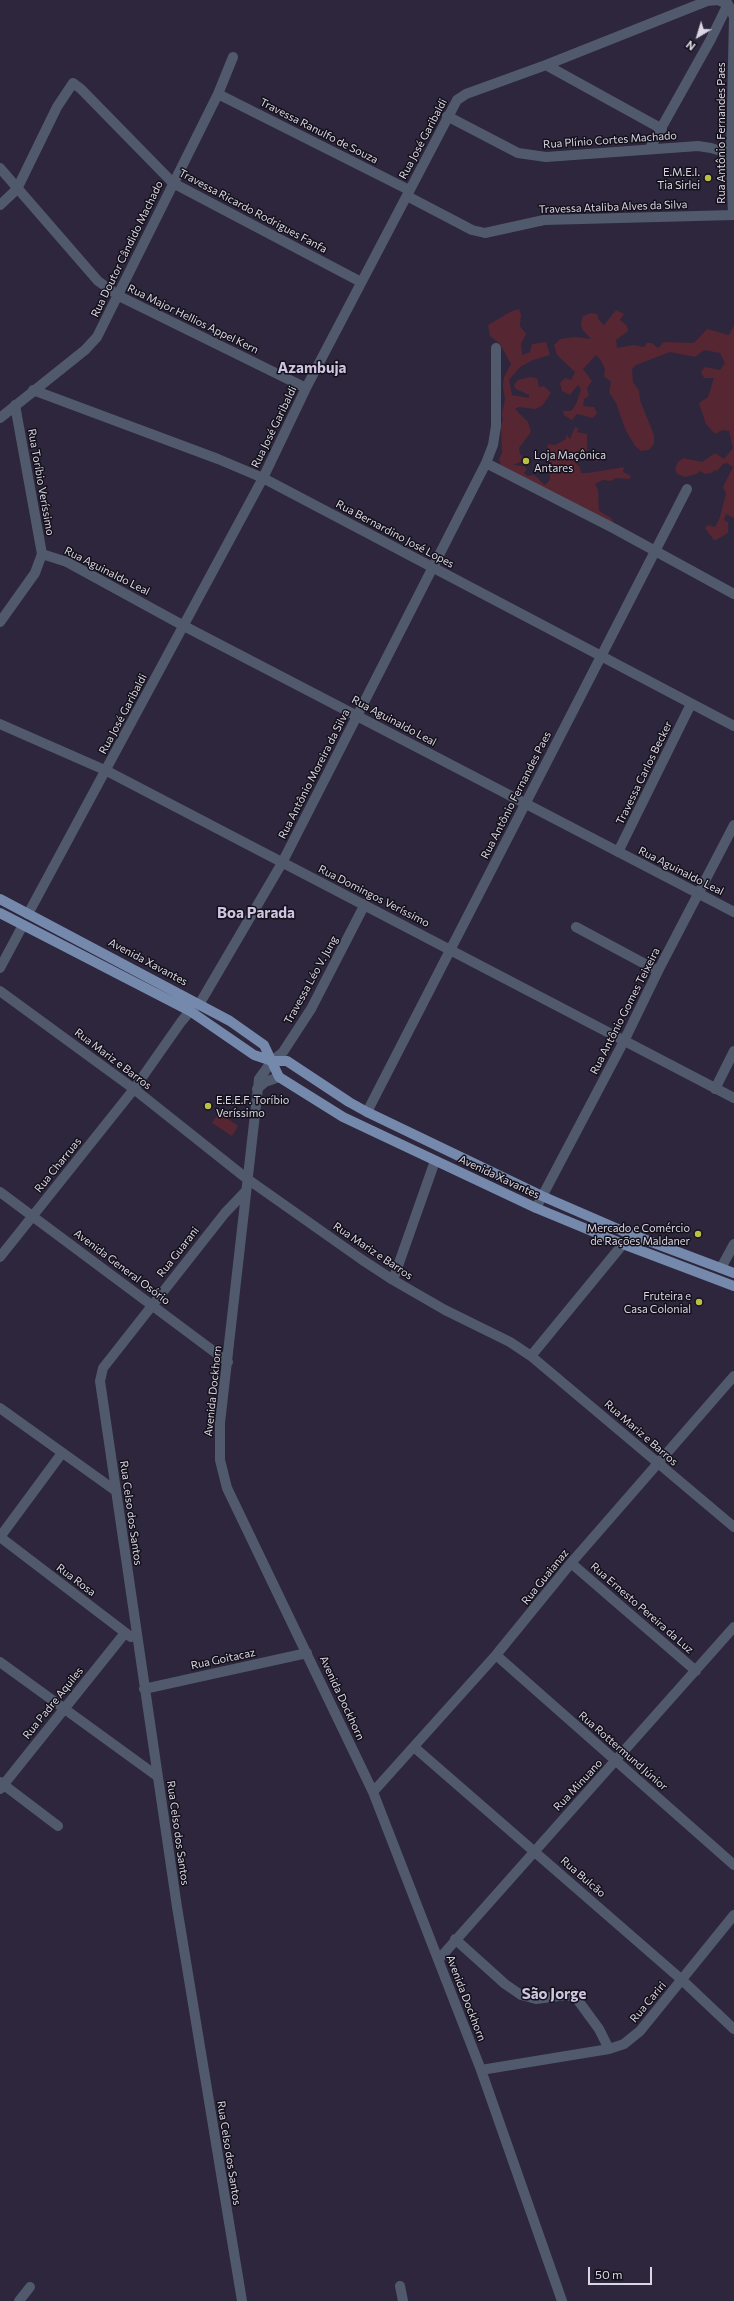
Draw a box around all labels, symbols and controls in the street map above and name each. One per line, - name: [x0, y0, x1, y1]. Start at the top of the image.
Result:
- north arrow: [678, 16, 718, 56]
- text: N: [683, 38, 698, 54]
- street label: Rua Antônio Fernandes Paes: [714, 62, 728, 204]
- street label: Travessa Ranulfo de Souza: [258, 95, 380, 167]
- street label: Rua José Garibaldi: [396, 97, 450, 181]
- street label: Rua Plínio Cortes Machado: [543, 129, 677, 151]
- place label: E.M.E.I. Tia Sirlei: [657, 165, 700, 191]
- street label: Travessa Ricardo Rodrigues Fanfa: [177, 166, 329, 256]
- marker: E.M.E.I. Tia Sirlei: [703, 173, 713, 183]
- street label: Rua Doutor Cândido Machado: [88, 179, 166, 319]
- street label: Travessa Ataliba Alves da Silva: [538, 198, 688, 216]
- street label: Rua Major Hellios Appel Kern: [125, 281, 261, 357]
- district label: Azambuja: [277, 359, 347, 377]
- street label: Rua José Garibaldi: [249, 384, 299, 470]
- street label: Rua Toríbio Veríssimo: [25, 428, 57, 536]
- place label: Loja Maçônica Antares: [534, 448, 606, 474]
- marker: Loja Maçônica Antares: [521, 456, 531, 466]
- street label: Rua Bernardino José Lopes: [334, 497, 456, 571]
- street label: Rua Aguinaldo Leal: [62, 544, 152, 598]
- street label: Rua José Garibaldi: [96, 672, 150, 756]
- street label: Rua Aguinaldo Leal: [349, 693, 439, 749]
- street label: Rua Antônio Moreira da Silva: [276, 707, 352, 841]
- street label: Travessa Carlos Becker: [613, 719, 675, 827]
- street label: Rua Antônio Fernandes Paes: [478, 729, 554, 861]
- street label: Rua Aguinaldo Leal: [636, 844, 726, 898]
- street label: Rua Domingos Veríssimo: [316, 862, 432, 930]
- district label: Boa Parada: [217, 904, 295, 922]
- street label: Travessa Léo V. Jung: [281, 933, 341, 1027]
- street label: Avenida Xavantes: [106, 936, 190, 988]
- street label: Rua Antônio Gomes Teixeira: [587, 946, 663, 1076]
- street label: Rua Mariz e Barros: [72, 1026, 154, 1092]
- place label: E.E.E.F. Toríbio Veríssimo: [216, 1093, 289, 1119]
- marker: E.E.E.F. Toríbio Veríssimo: [203, 1101, 213, 1111]
- street label: Rua Charruas: [32, 1135, 84, 1195]
- street label: Avenida Xavantes: [456, 1152, 542, 1202]
- street label: Rua Mariz e Barros: [331, 1219, 415, 1283]
- place label: Mercado e Comércio de Rações Maldaner: [587, 1221, 690, 1247]
- street label: Rua Guarani: [154, 1224, 202, 1280]
- street label: Avenida General Osório: [71, 1227, 173, 1307]
- marker: Mercado e Comércio de Rações Maldaner: [693, 1229, 703, 1239]
- place label: Fruteira e Casa Colonial: [624, 1289, 691, 1315]
- marker: Fruteira e Casa Colonial: [694, 1297, 704, 1307]
- street label: Avenida Dockhorn: [202, 1345, 224, 1437]
- street label: Rua Mariz e Barros: [602, 1397, 680, 1469]
- street label: Rua Celso dos Santos: [117, 1460, 145, 1566]
- street label: Rua Guaianaz: [519, 1547, 571, 1607]
- street label: Rua Ernesto Pereira da Luz: [588, 1560, 696, 1656]
- street label: Rua Rosa: [54, 1561, 98, 1599]
- street label: Rua Goitacaz: [189, 1646, 257, 1672]
- street label: Avenida Dockhorn: [317, 1654, 367, 1742]
- street label: Rua Padre Aquiles: [20, 1664, 86, 1742]
- street label: Rua Rottermund Júnior: [576, 1709, 670, 1793]
- street label: Rua Minuano: [551, 1756, 605, 1814]
- street label: Rua Celso dos Santos: [164, 1780, 192, 1886]
- street label: Rua Bulcão: [558, 1854, 608, 1900]
- street label: Avenida Dockhorn: [443, 1953, 489, 2043]
- street label: Rua Cariri: [627, 1979, 669, 2025]
- district label: São Jorge: [522, 1985, 586, 2003]
- street label: Rua Celso dos Santos: [214, 2100, 244, 2206]
- scale bar: [590, 2259, 654, 2285]
- text: 50 m: [595, 2267, 623, 2281]

